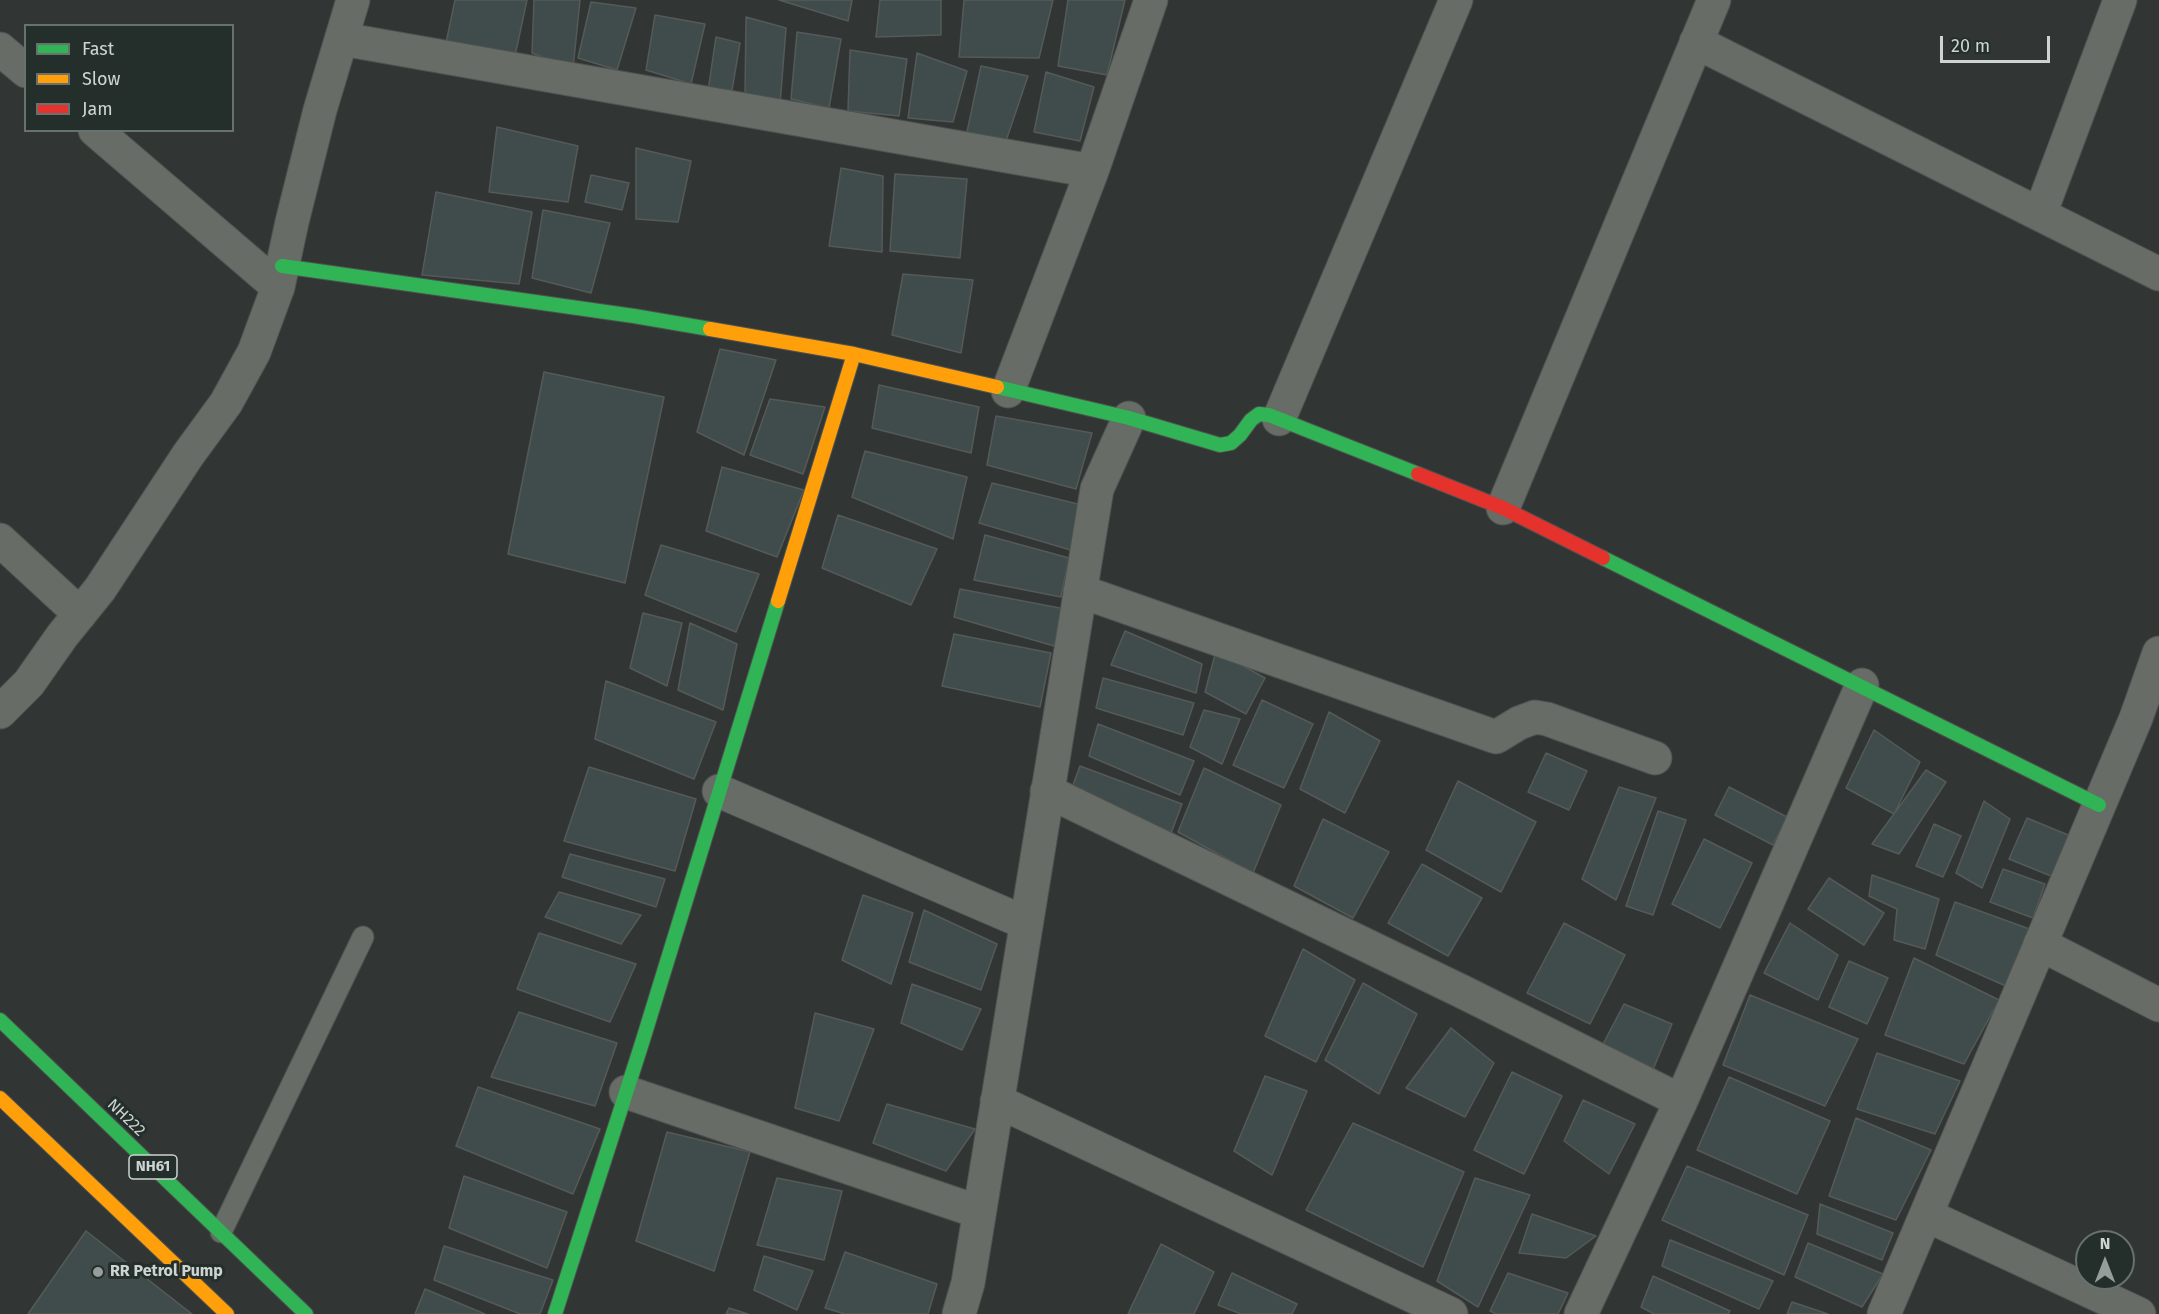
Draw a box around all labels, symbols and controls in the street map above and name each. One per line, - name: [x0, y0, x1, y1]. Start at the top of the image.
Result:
- legend: [24, 24, 234, 132]
- scale bar: [1943, 24, 2052, 62]
- text: 20 m: [1951, 35, 1990, 57]
- text: Fast: [82, 38, 114, 60]
- text: Slow: [82, 68, 120, 90]
- text: Jam: [82, 98, 113, 120]
- street label: NH222: [103, 1095, 149, 1141]
- road number: NH61: [129, 1155, 177, 1179]
- north arrow: [2075, 1230, 2135, 1290]
- text: N: [2100, 1234, 2110, 1253]
- place label: RR Petrol Pump: [110, 1262, 223, 1282]
- marker: RR Petrol Pump: [91, 1265, 105, 1279]

